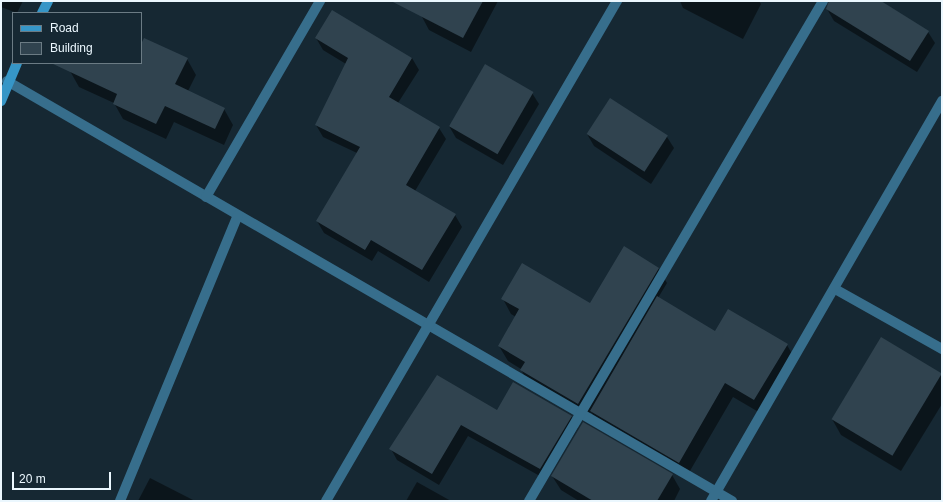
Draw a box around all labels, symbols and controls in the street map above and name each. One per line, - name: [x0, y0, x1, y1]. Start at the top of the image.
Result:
- legend: [12, 12, 142, 64]
- text: Road: [50, 21, 79, 35]
- text: Building: [50, 41, 93, 55]
- scale bar: [14, 464, 113, 490]
- text: 20 m: [19, 472, 46, 486]

